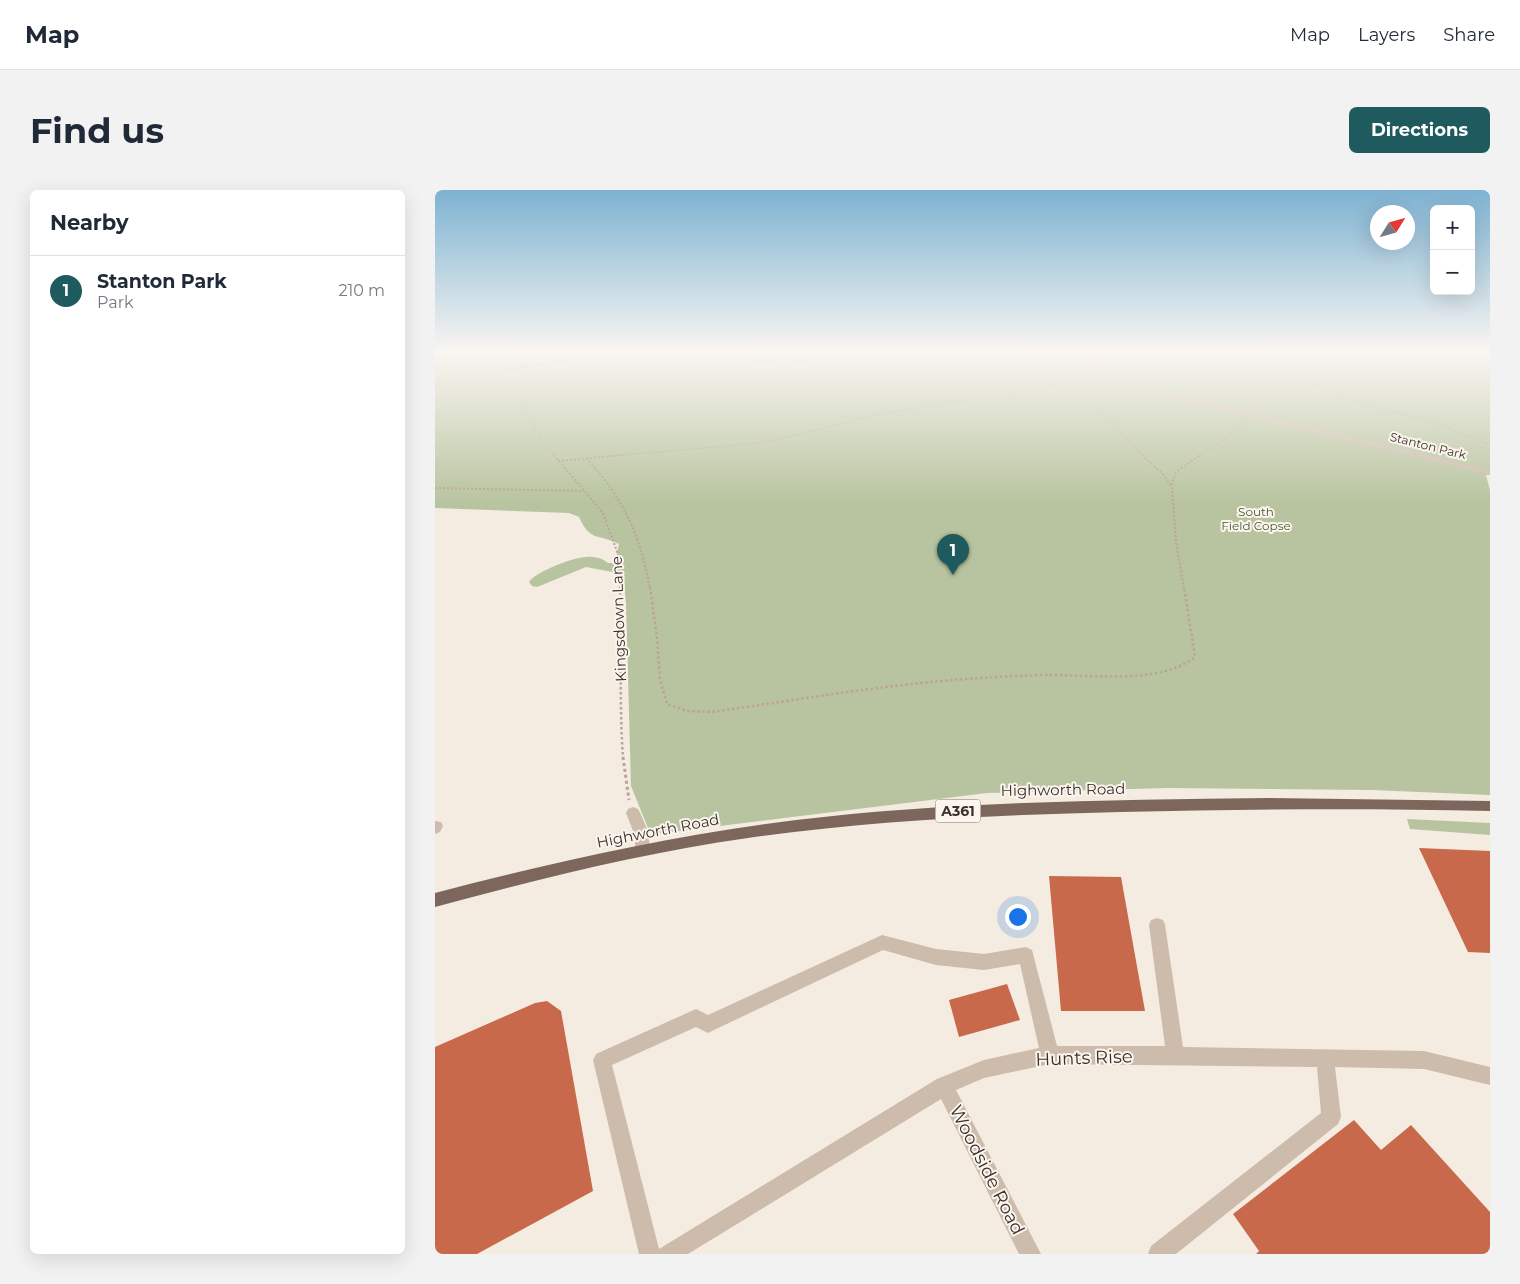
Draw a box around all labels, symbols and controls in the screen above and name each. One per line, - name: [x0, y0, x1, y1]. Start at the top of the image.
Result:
- text: Map: [25, 20, 79, 49]
- text: Map: [1290, 24, 1330, 46]
- text: Layers: [1358, 24, 1415, 46]
- text: Share: [1443, 24, 1495, 46]
- button: Directions: [1349, 107, 1490, 153]
- text: Find us: [30, 109, 164, 152]
- north arrow: [1370, 205, 1415, 250]
- map controls: [1430, 205, 1475, 295]
- button: +: [1430, 205, 1475, 250]
- text: Nearby: [50, 210, 129, 235]
- button: −: [1430, 250, 1475, 295]
- text: Stanton Park: [97, 270, 227, 293]
- text: 1: [63, 281, 69, 300]
- text: 210 m: [338, 281, 385, 300]
- text: Park: [97, 293, 134, 312]
- street label: Stanton Park: [1388, 429, 1469, 462]
- park label: South Field Copse: [1221, 504, 1291, 533]
- pin: 1: [937, 534, 969, 575]
- street label: Kingsdown Lane: [607, 556, 630, 682]
- street label: Highworth Road: [1001, 779, 1125, 800]
- road number: A361: [935, 800, 981, 822]
- street label: Highworth Road: [595, 809, 721, 852]
- your location: [1005, 904, 1031, 930]
- street label: Hunts Rise: [1035, 1045, 1133, 1071]
- street label: Woodside Road: [945, 1102, 1029, 1238]

